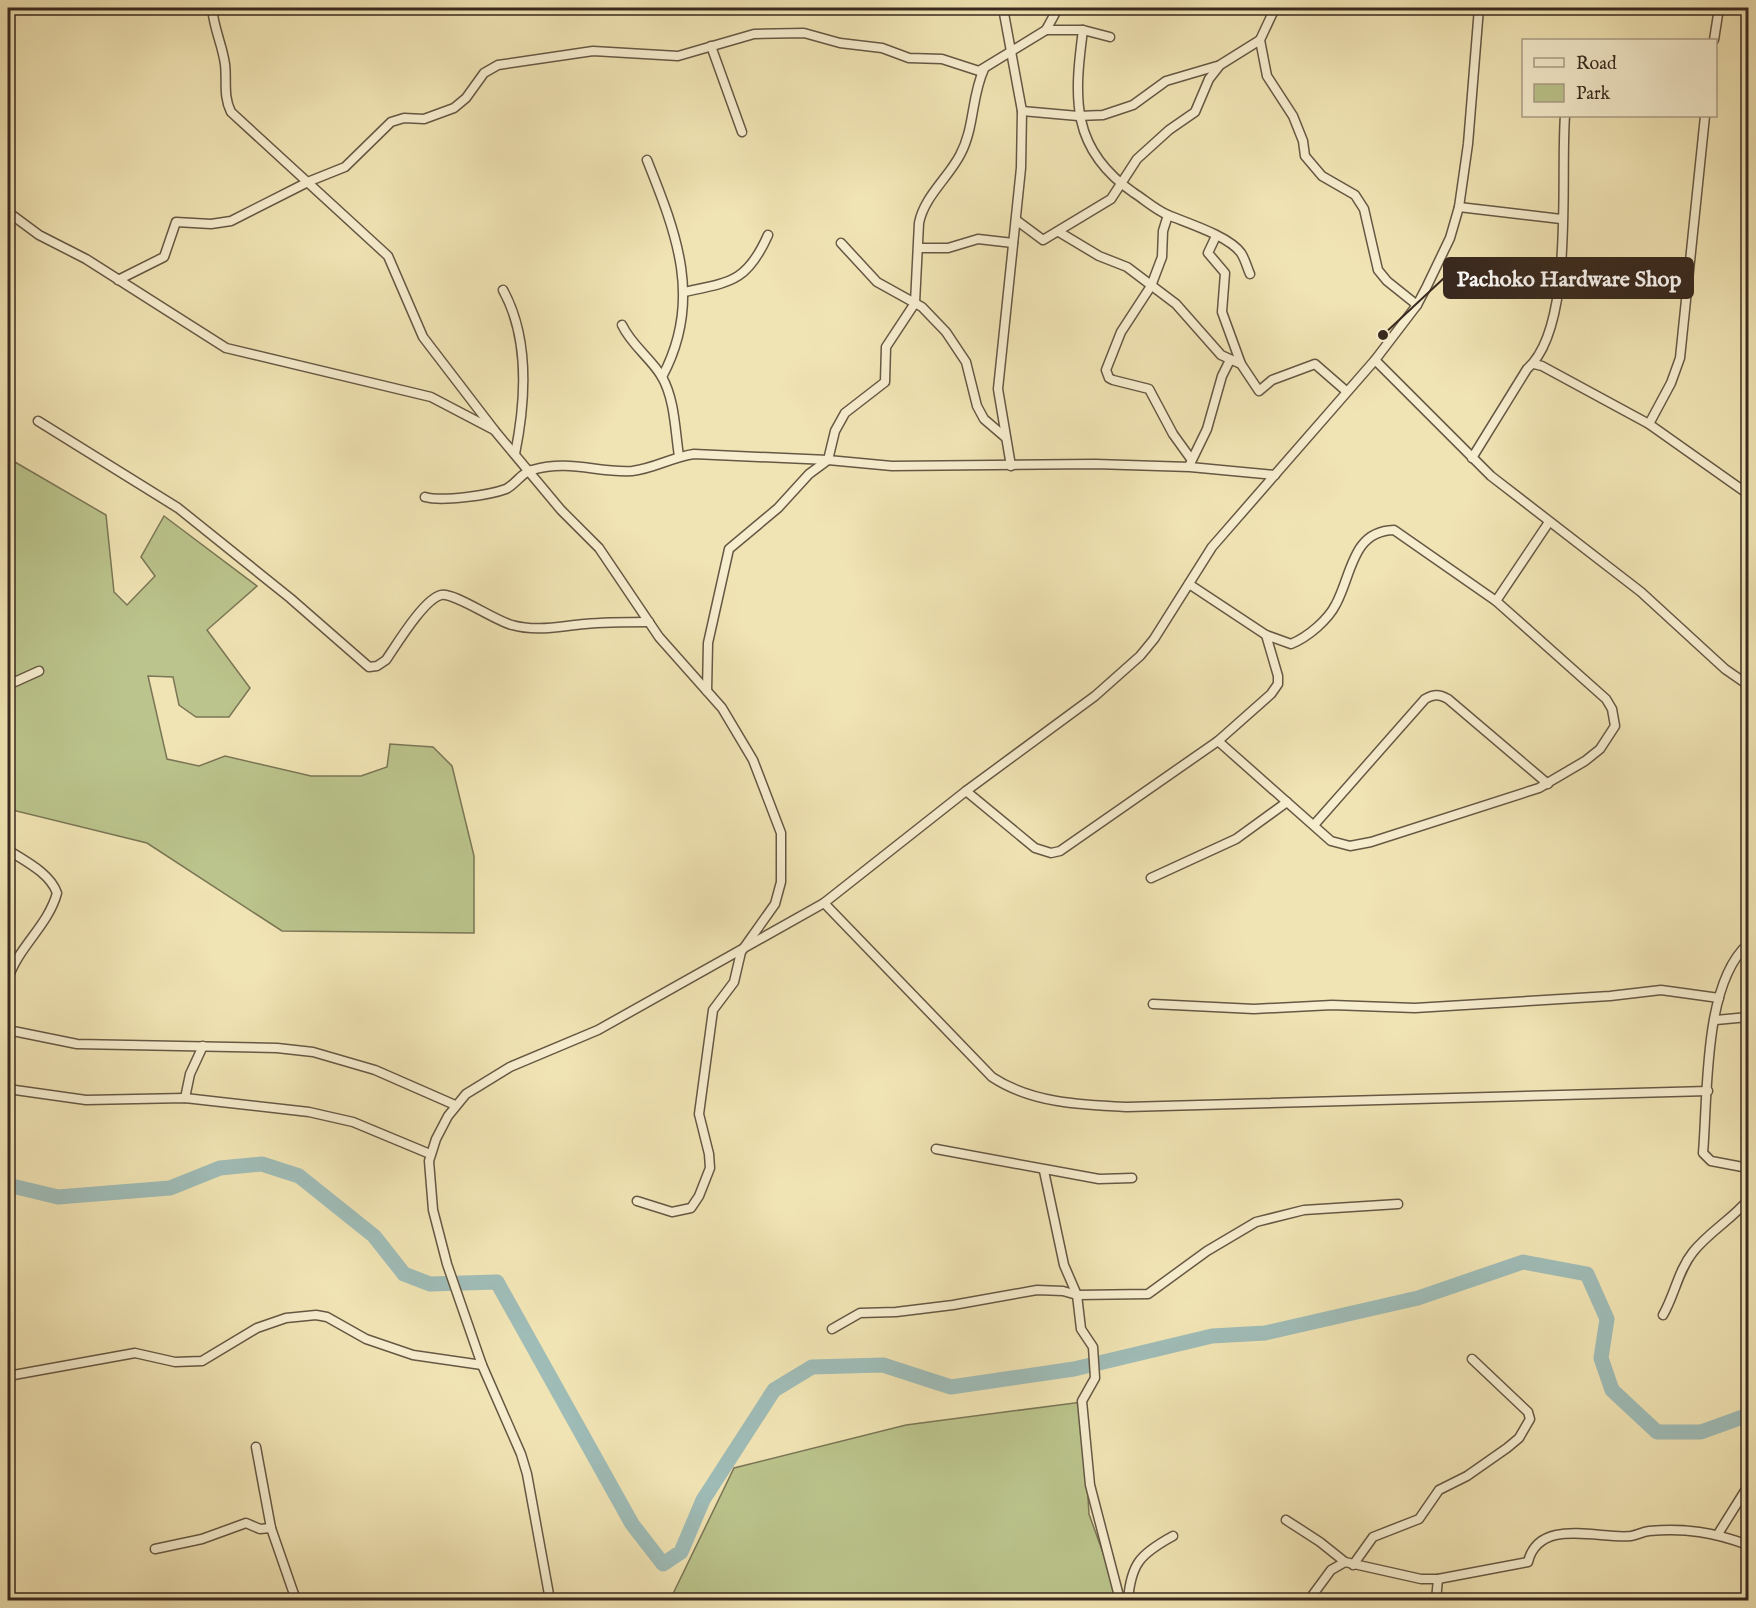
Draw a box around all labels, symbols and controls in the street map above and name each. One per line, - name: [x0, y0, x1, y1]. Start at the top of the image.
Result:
- legend: [1522, 39, 1717, 117]
- text: Road: [1576, 53, 1617, 76]
- text: Park: [1576, 83, 1611, 106]
- callout: Pachoko Hardware Shop: [1444, 258, 1693, 298]
- text: Pachoko Hardware Shop: [1457, 266, 1681, 294]

